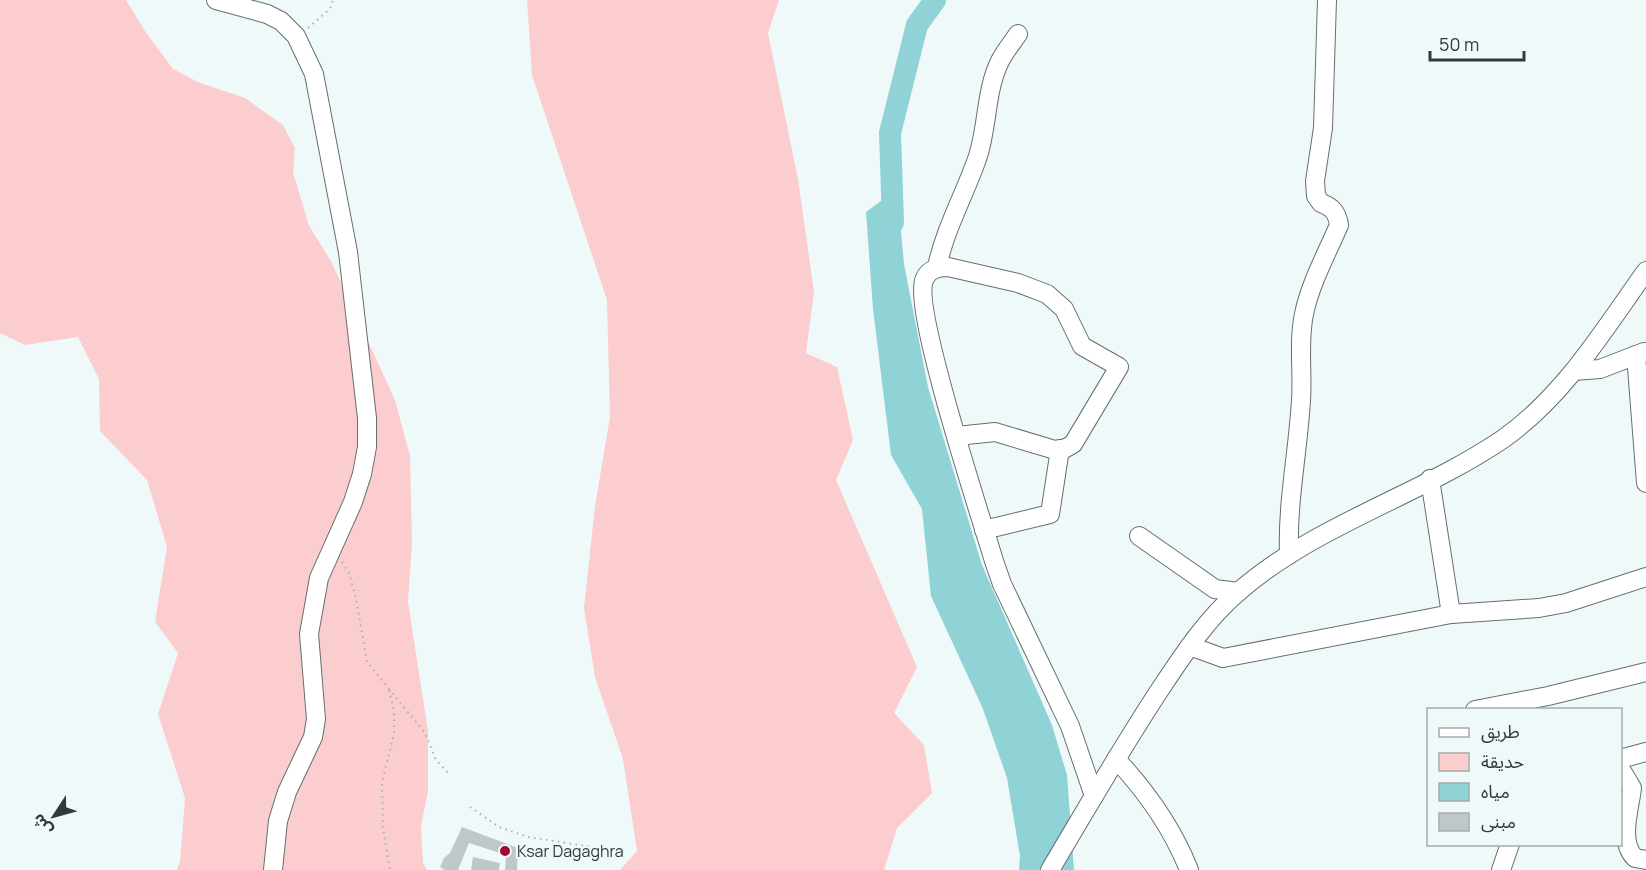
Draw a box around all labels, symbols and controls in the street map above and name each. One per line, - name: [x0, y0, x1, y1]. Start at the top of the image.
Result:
- scale bar: [1430, 24, 1524, 62]
- text: 50 m: [1439, 32, 1479, 56]
- legend: [1427, 708, 1622, 846]
- text: طريق: [1481, 719, 1520, 743]
- text: حديقة: [1481, 749, 1524, 773]
- text: مياه: [1481, 779, 1510, 803]
- north arrow: [24, 786, 84, 846]
- text: ش: [26, 809, 57, 840]
- text: مبنى: [1481, 809, 1516, 833]
- place label: Ksar Dagaghra: [517, 840, 624, 862]
- marker: Ksar Dagaghra: [498, 844, 512, 858]

